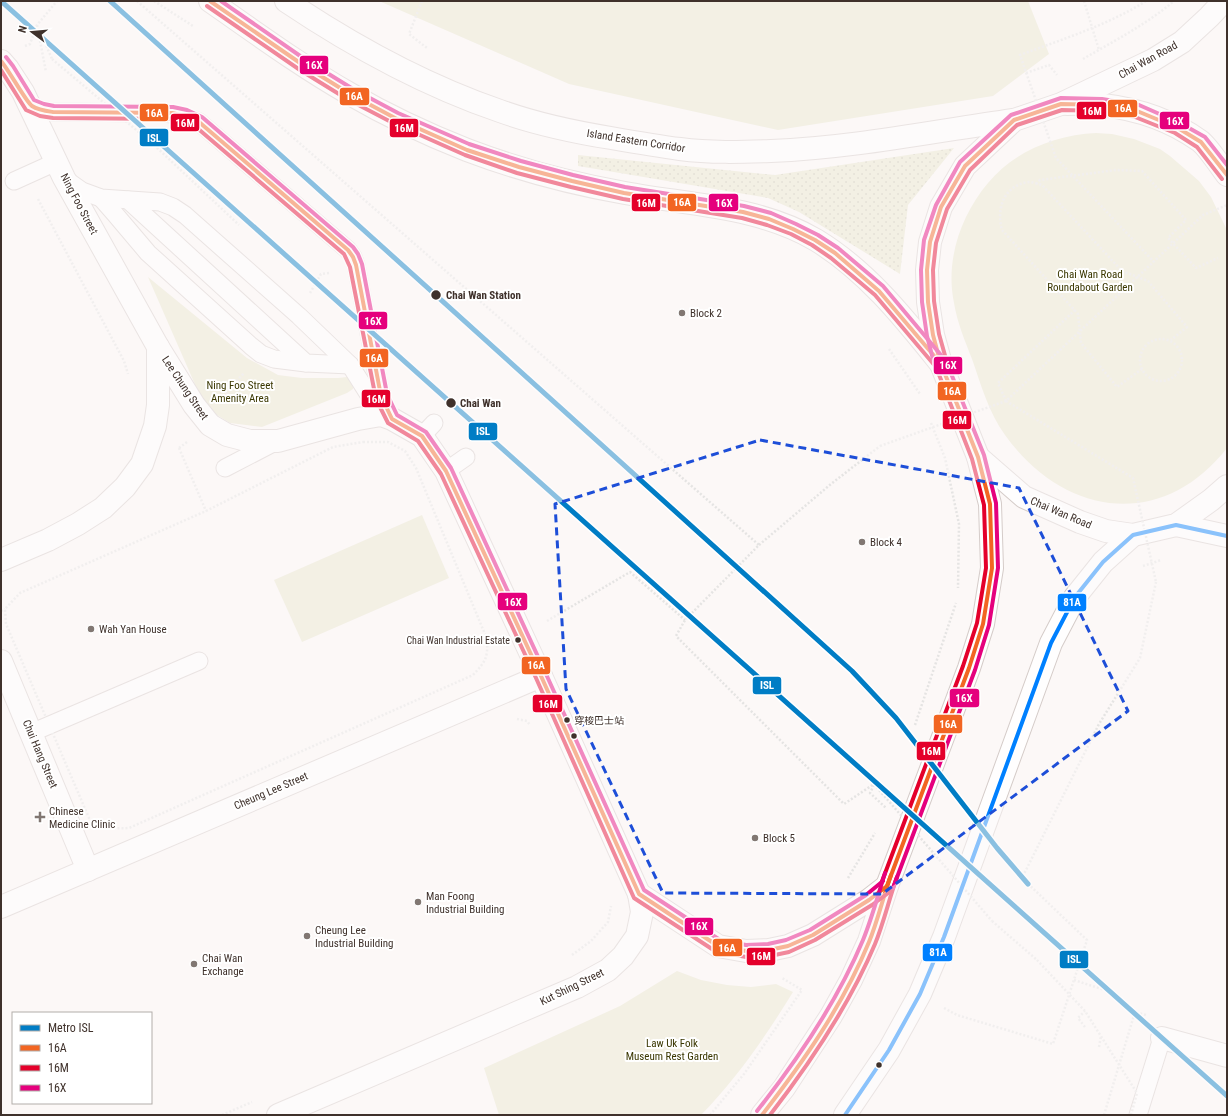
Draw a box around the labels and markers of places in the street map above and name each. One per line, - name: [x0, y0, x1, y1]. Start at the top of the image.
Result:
- marker: Chai Wan Station: [429, 288, 443, 302]
- place label: Chai Wan Station: [446, 289, 521, 302]
- place label: Block 2: [690, 307, 722, 320]
- marker: Block 2: [677, 308, 687, 318]
- marker: Chai Wan: [444, 396, 458, 410]
- place label: Chai Wan: [460, 397, 501, 410]
- place label: Block 4: [870, 536, 903, 549]
- marker: Block 4: [857, 537, 867, 547]
- place label: Wah Yan House: [99, 623, 167, 636]
- marker: Wah Yan House: [86, 624, 96, 634]
- place label: Chai Wan Industrial Estate: [406, 635, 510, 646]
- marker: Chai Wan Industrial Estate: [513, 635, 523, 645]
- marker: 穿梭巴士站: [562, 715, 572, 725]
- place label: 穿梭巴士站: [574, 715, 624, 726]
- unlabelled marker: [569, 731, 579, 741]
- place label: Chinese Medicine Clinic: [49, 805, 115, 831]
- marker: Chinese Medicine Clinic: [34, 811, 46, 823]
- place label: Block 5: [763, 832, 795, 845]
- marker: Block 5: [750, 833, 760, 843]
- place label: Man Foong Industrial Building: [426, 890, 504, 916]
- marker: Man Foong Industrial Building: [413, 897, 423, 907]
- place label: Cheung Lee Industrial Building: [315, 924, 393, 950]
- marker: Cheung Lee Industrial Building: [302, 931, 312, 941]
- place label: Chai Wan Exchange: [202, 952, 244, 978]
- marker: Chai Wan Exchange: [189, 959, 199, 969]
- unlabelled marker: [874, 1060, 884, 1070]

